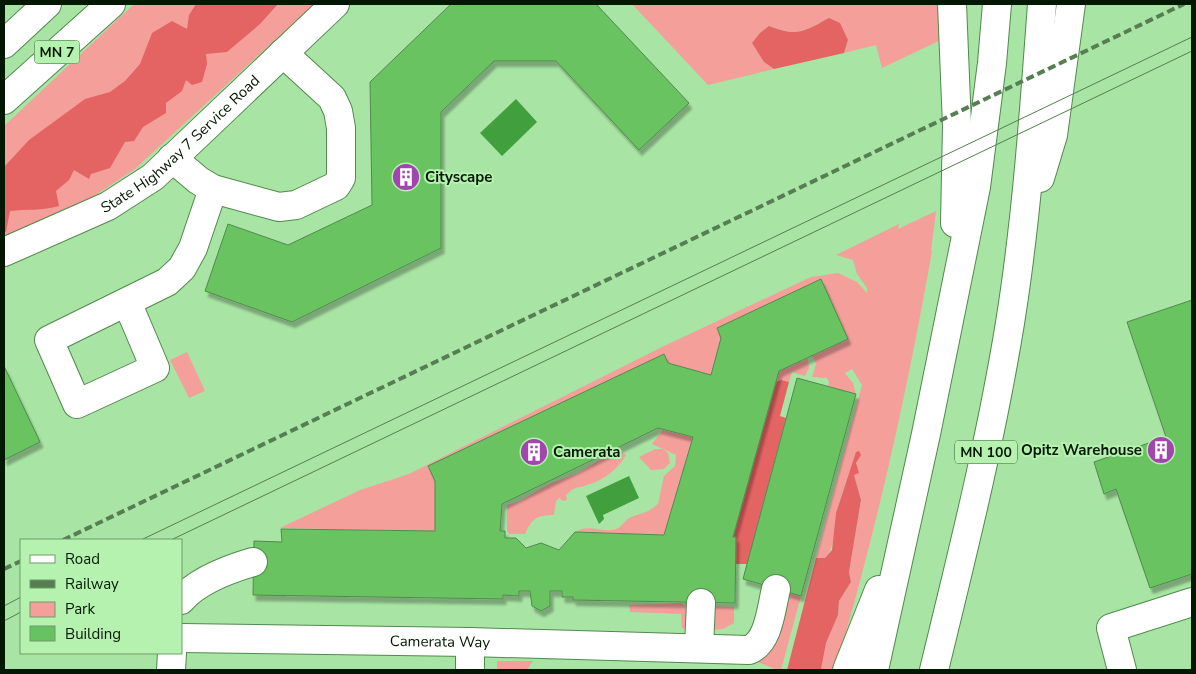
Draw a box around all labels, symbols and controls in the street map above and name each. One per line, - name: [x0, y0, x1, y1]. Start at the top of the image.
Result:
- road number: MN 7: [34, 41, 80, 64]
- street label: State Highway 7 Service Road: [98, 71, 264, 218]
- building icon: Cityscape: [391, 162, 421, 192]
- place label: Cityscape: [425, 167, 492, 187]
- building icon: Opitz Warehouse: [1146, 435, 1176, 465]
- building icon: Camerata: [519, 437, 549, 467]
- place label: Opitz Warehouse: [1021, 440, 1142, 460]
- road number: MN 100: [955, 441, 1017, 464]
- place label: Camerata: [553, 442, 620, 462]
- legend: [20, 539, 182, 654]
- text: Road: [65, 549, 100, 569]
- text: Railway: [65, 574, 119, 594]
- text: Park: [65, 599, 95, 619]
- text: Building: [65, 624, 121, 644]
- street label: Camerata Way: [390, 631, 491, 653]

